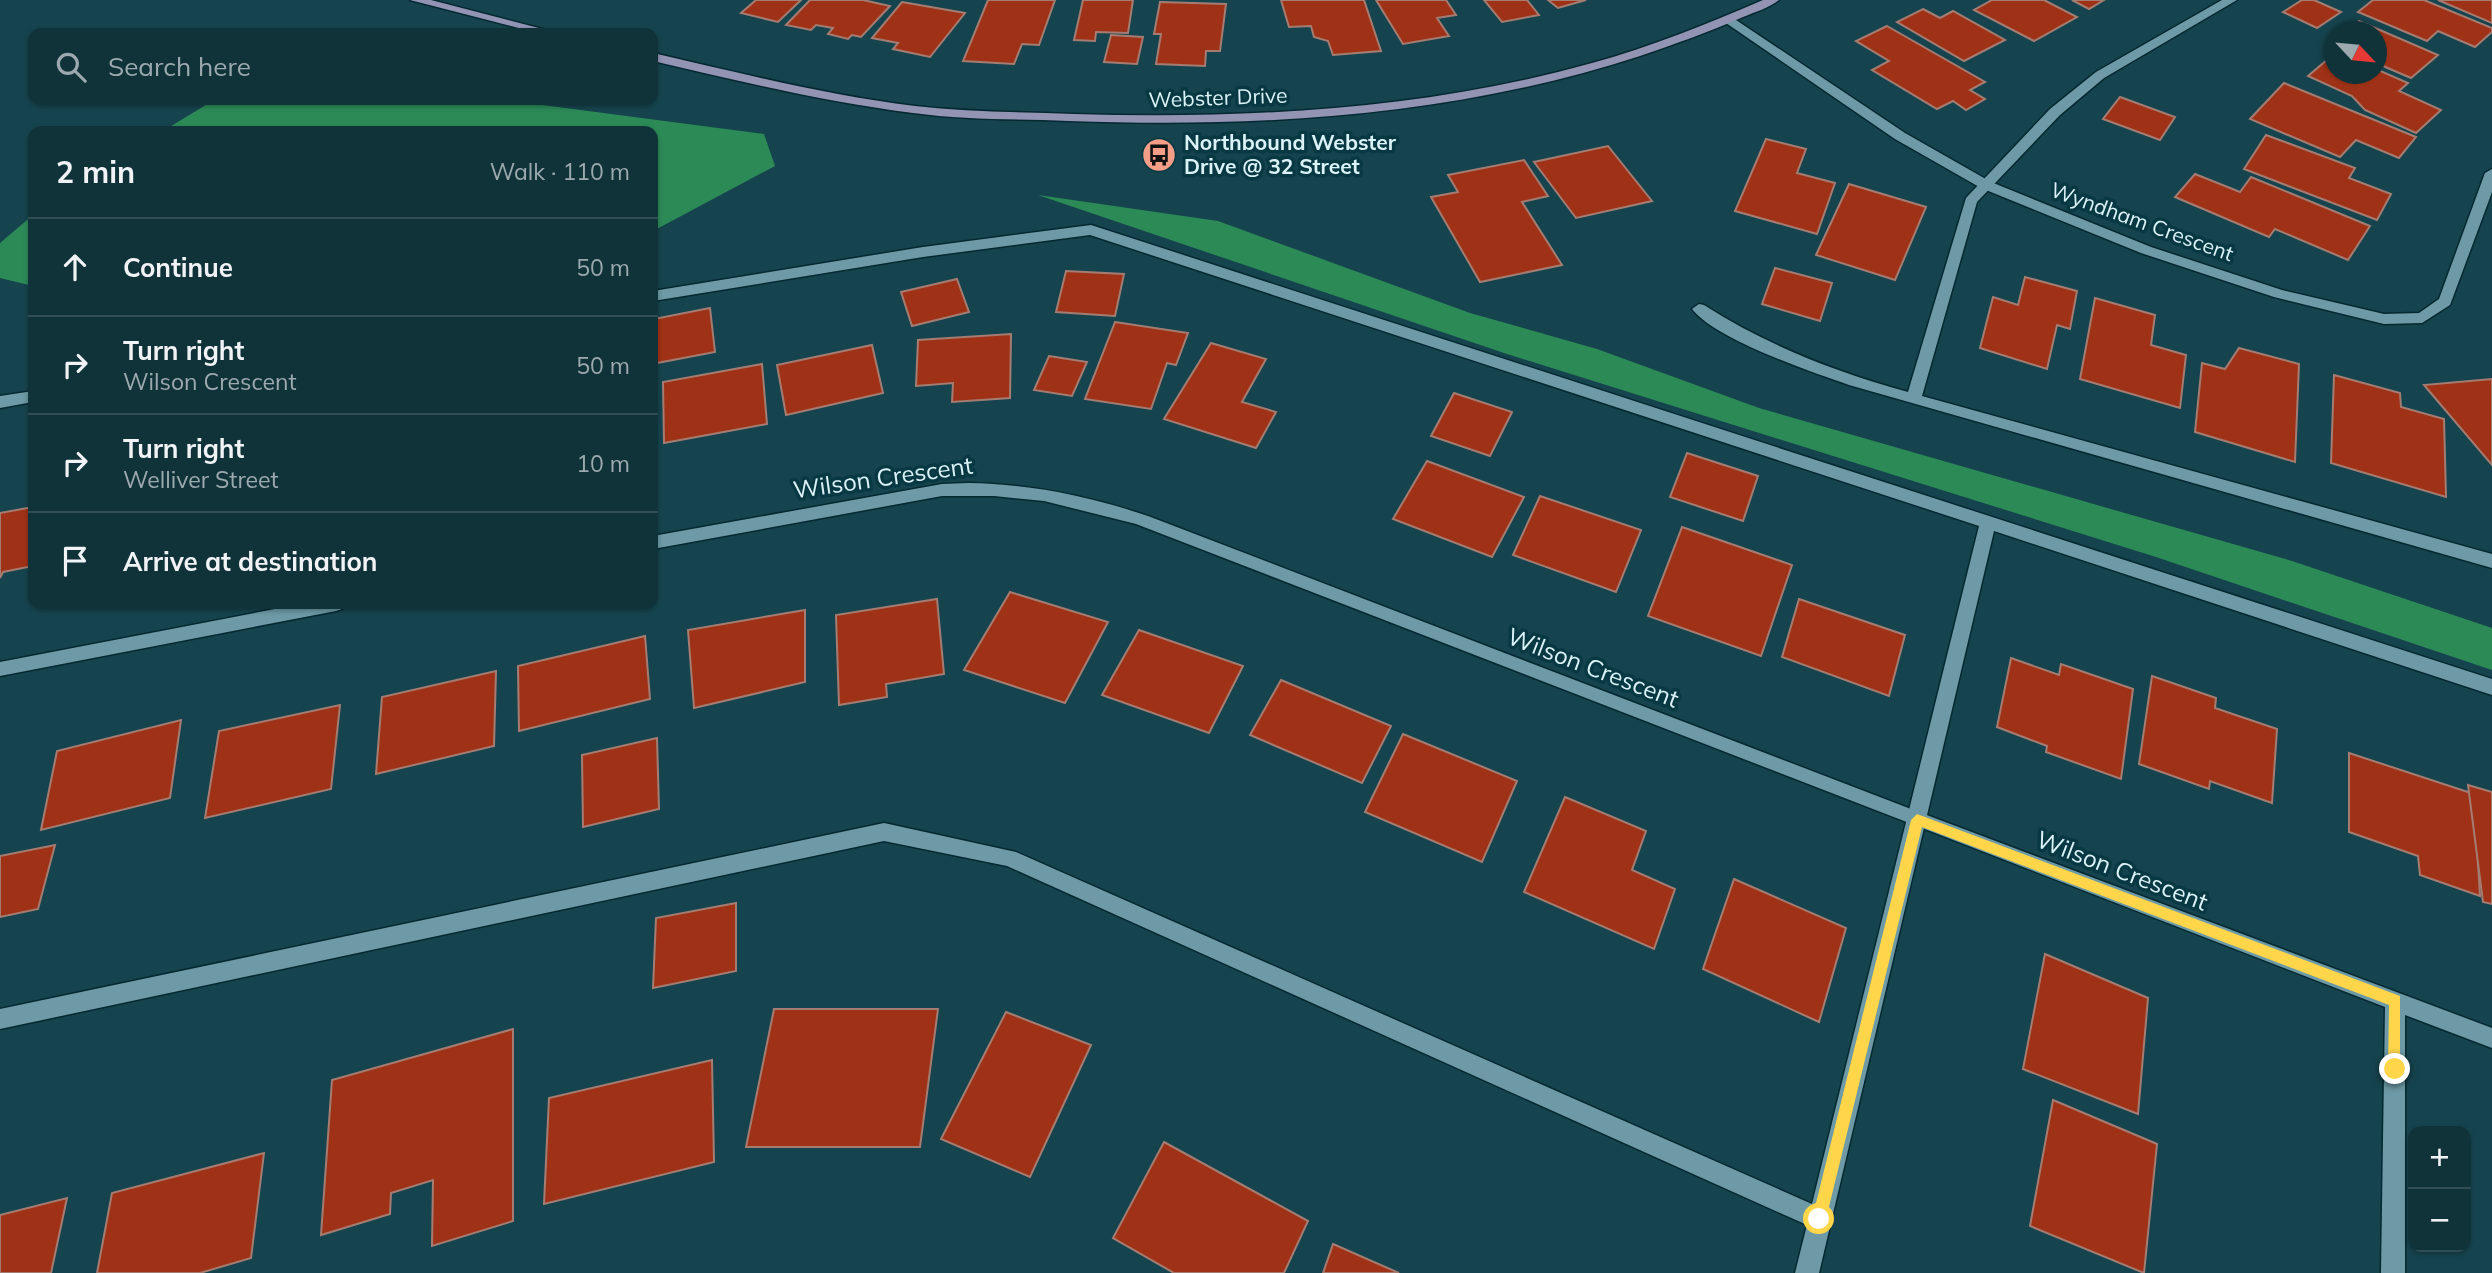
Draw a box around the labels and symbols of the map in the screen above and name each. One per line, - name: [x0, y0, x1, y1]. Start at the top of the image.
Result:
- north arrow: [2324, 21, 2387, 84]
- street label: Webster Drive: [1148, 82, 1288, 112]
- place label: Northbound Webster Drive @ 32 Street: [1184, 129, 1397, 179]
- bus stop icon: Northbound Webster Drive @ 32 Street: [1140, 136, 1178, 174]
- street label: Wyndham Crescent: [2047, 176, 2237, 266]
- street label: Wilson Crescent: [791, 450, 975, 504]
- street label: Wilson Crescent: [1503, 621, 1683, 714]
- street label: Wilson Crescent: [2032, 824, 2212, 917]
- route end: [2379, 1053, 2410, 1084]
- route start: [1803, 1203, 1834, 1234]

